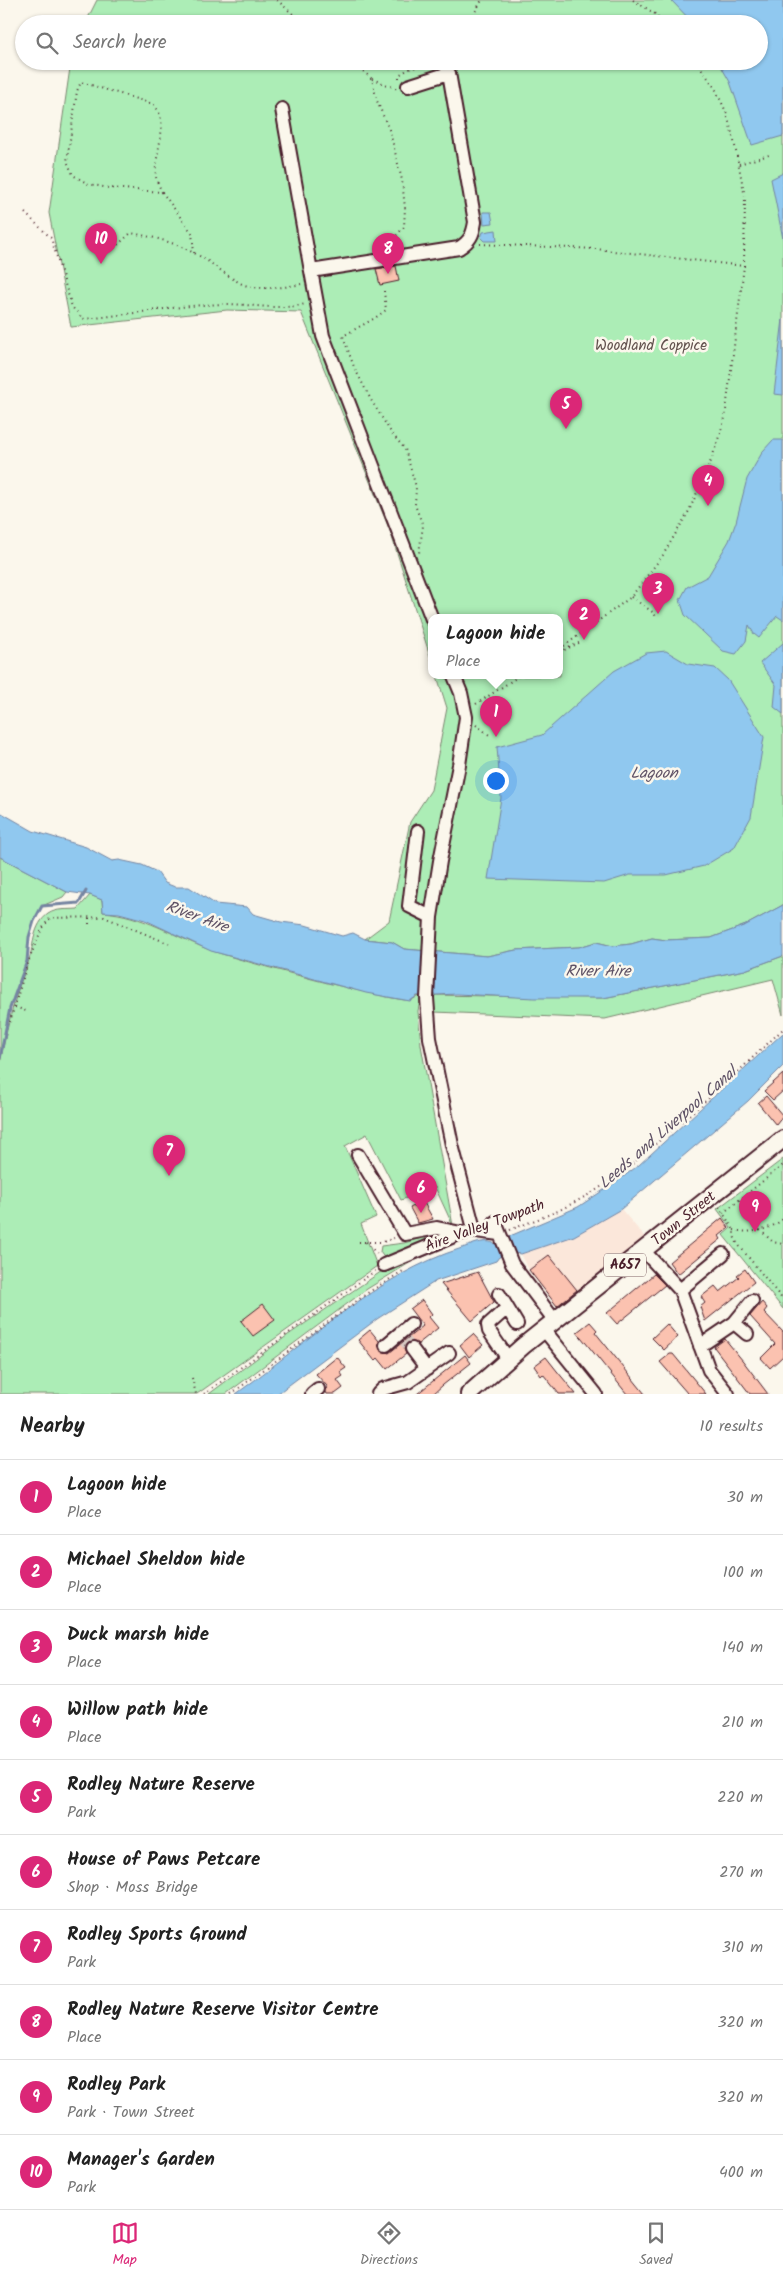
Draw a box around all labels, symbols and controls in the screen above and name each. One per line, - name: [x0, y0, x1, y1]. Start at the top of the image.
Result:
- search box: [15, 15, 768, 70]
- text: Search here: [73, 28, 167, 58]
- icon: search: [33, 29, 61, 57]
- pin: 10: [85, 223, 117, 264]
- pin: 8: [372, 233, 404, 274]
- park label: Woodland Coppice: [595, 334, 707, 358]
- pin: 5: [550, 388, 582, 429]
- pin: 4: [692, 465, 724, 506]
- pin: 3: [642, 573, 674, 614]
- pin: 2: [568, 599, 600, 640]
- popup: [428, 614, 563, 679]
- text: Lagoon hide: [446, 619, 545, 649]
- text: Place: [446, 649, 480, 674]
- pin: 1: [480, 696, 512, 737]
- water label: Lagoon: [631, 761, 679, 786]
- your location: [483, 768, 509, 794]
- water label: River Aire: [162, 894, 233, 940]
- water label: River Aire: [566, 959, 632, 984]
- water label: Leeds and Liverpool Canal: [593, 1059, 745, 1195]
- pin: 7: [153, 1135, 185, 1176]
- pin: 6: [405, 1172, 437, 1213]
- street label: Town Street: [647, 1185, 722, 1253]
- pin: 9: [739, 1191, 771, 1232]
- street label: Aire Valley Towpath: [422, 1193, 548, 1259]
- road number: A657: [604, 1254, 646, 1276]
- text: Nearby: [20, 1410, 85, 1443]
- text: 10 results: [700, 1414, 763, 1439]
- text: Lagoon hide: [67, 1470, 167, 1500]
- text: 1: [34, 1485, 38, 1510]
- text: 30 m: [727, 1485, 763, 1510]
- text: Place: [67, 1500, 101, 1525]
- text: Michael Sheldon hide: [67, 1545, 245, 1575]
- text: 2: [31, 1560, 41, 1585]
- text: 100 m: [723, 1560, 763, 1585]
- text: Place: [67, 1575, 101, 1600]
- text: Duck marsh hide: [67, 1620, 209, 1650]
- text: 3: [32, 1635, 40, 1660]
- text: 140 m: [722, 1635, 763, 1660]
- text: Place: [67, 1650, 101, 1675]
- text: Willow path hide: [67, 1695, 208, 1725]
- text: 4: [32, 1710, 40, 1735]
- text: 210 m: [722, 1710, 763, 1735]
- text: Place: [67, 1725, 101, 1750]
- text: Rodley Nature Reserve: [67, 1770, 255, 1800]
- text: 5: [32, 1785, 40, 1810]
- text: 220 m: [717, 1785, 763, 1810]
- text: Park: [67, 1800, 96, 1825]
- text: House of Paws Petcare: [67, 1845, 260, 1875]
- text: 6: [32, 1860, 40, 1885]
- text: 270 m: [719, 1860, 763, 1885]
- text: Shop · Moss Bridge: [67, 1875, 198, 1900]
- text: Rodley Sports Ground: [67, 1920, 247, 1950]
- text: 7: [32, 1935, 40, 1960]
- text: 310 m: [722, 1935, 763, 1960]
- text: Park: [67, 1950, 96, 1975]
- text: Rodley Nature Reserve Visitor Centre: [67, 1995, 379, 2025]
- text: 8: [31, 2010, 41, 2035]
- text: 320 m: [717, 2010, 763, 2035]
- text: Place: [67, 2025, 101, 2050]
- text: Rodley Park: [67, 2070, 165, 2100]
- text: 9: [32, 2085, 40, 2110]
- text: 320 m: [717, 2085, 763, 2110]
- text: Park · Town Street: [67, 2100, 195, 2125]
- text: Manager's Garden: [67, 2145, 215, 2175]
- text: 10: [29, 2160, 43, 2185]
- text: 400 m: [719, 2160, 763, 2185]
- text: Park: [67, 2175, 96, 2200]
- tab: Map: [111, 2219, 139, 2271]
- tab: Directions: [360, 2219, 418, 2271]
- tab: Saved: [639, 2219, 672, 2271]

